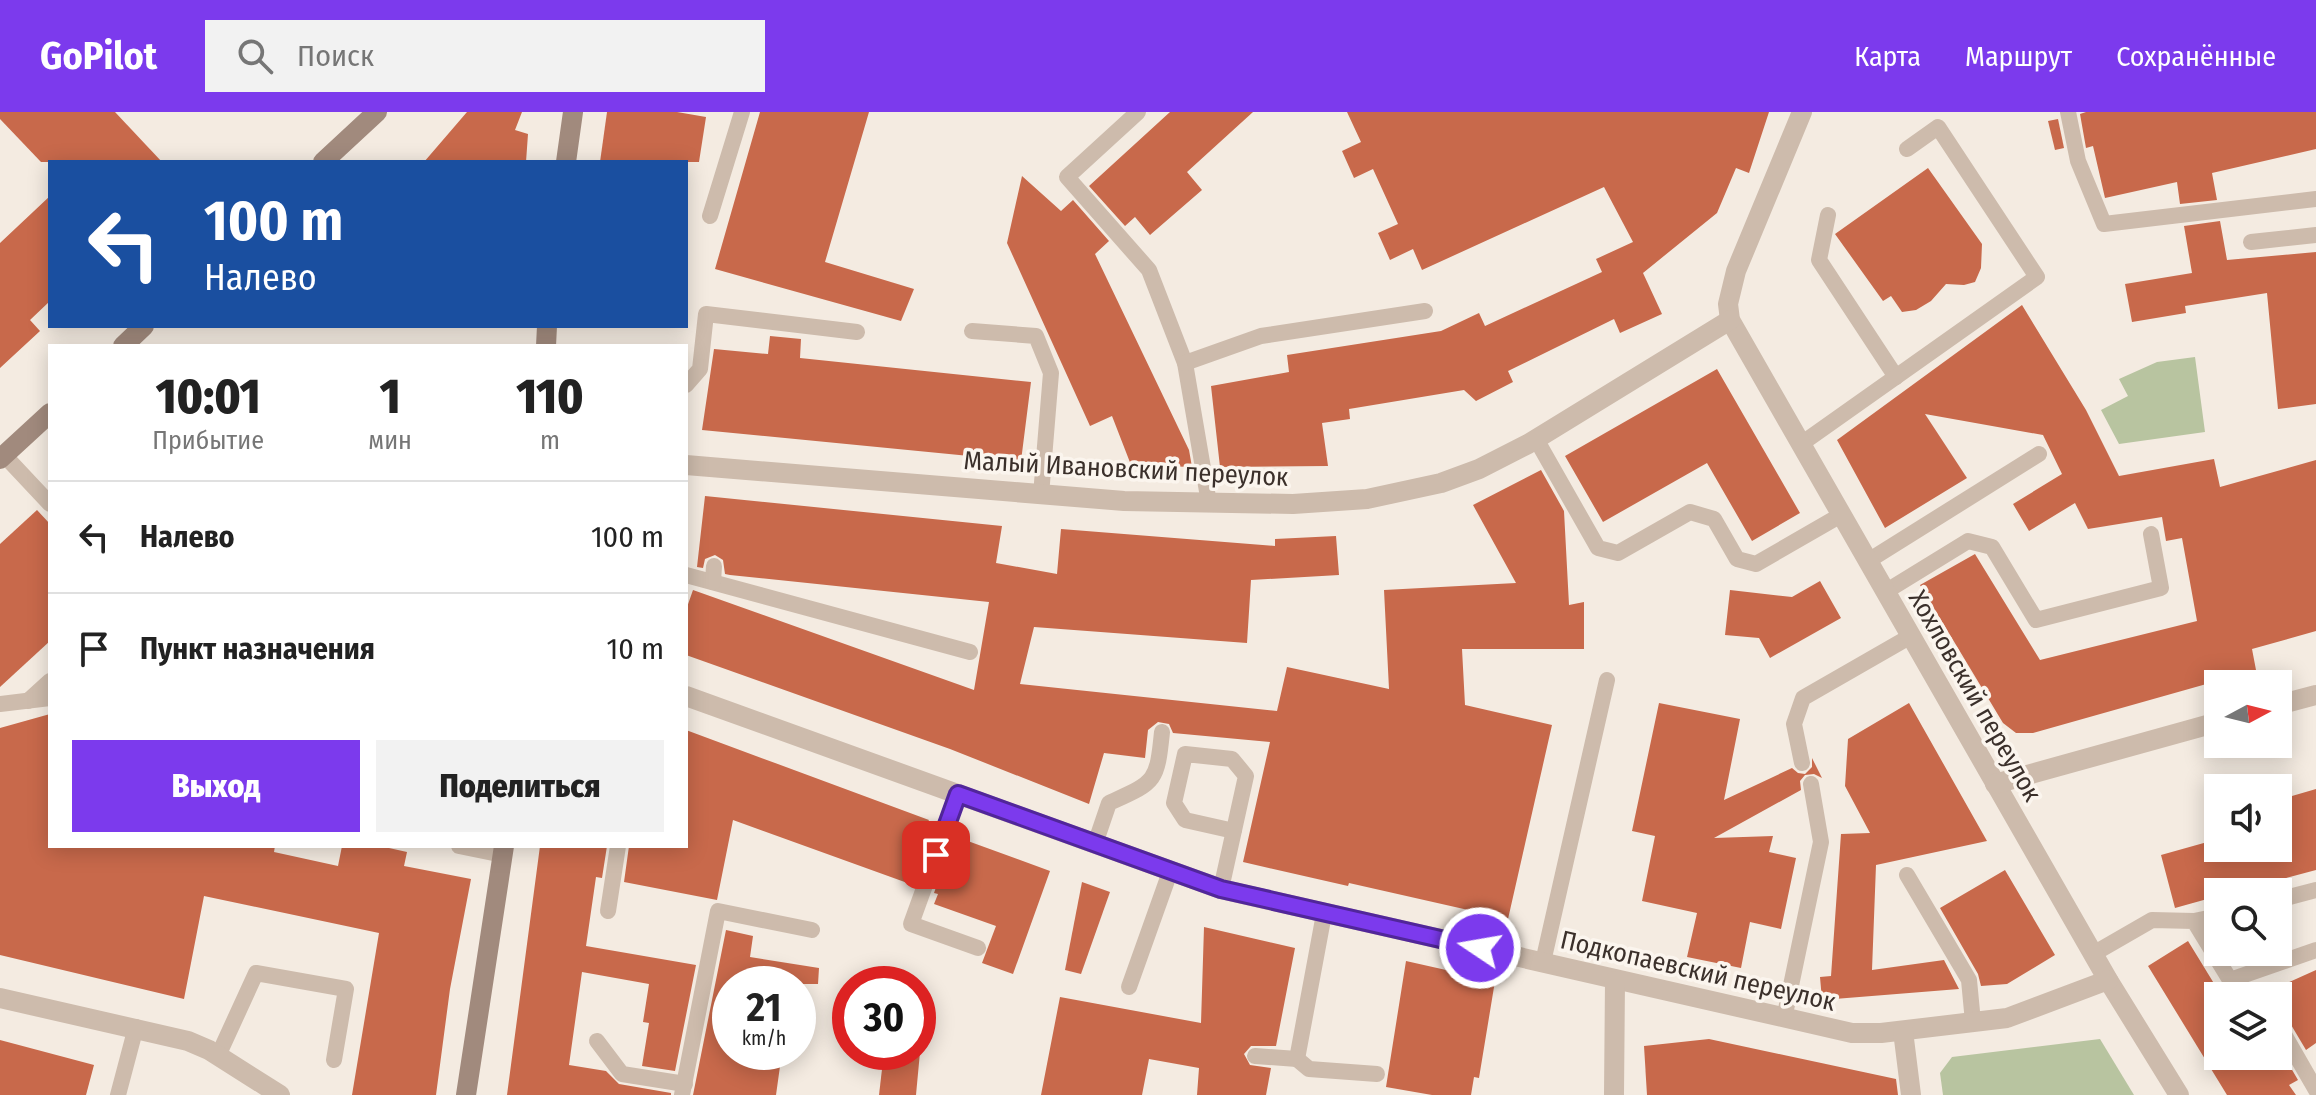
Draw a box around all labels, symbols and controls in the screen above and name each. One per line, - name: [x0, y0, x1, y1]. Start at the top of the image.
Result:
- search box: [205, 20, 765, 92]
- text: GoPilot: [40, 33, 157, 79]
- icon: search: [233, 34, 277, 78]
- text: Поиск: [297, 38, 374, 74]
- text: Карта: [1854, 40, 1921, 73]
- text: Маршрут: [1965, 40, 2072, 73]
- text: Сохранённые: [2116, 40, 2276, 73]
- text: 100 m: [204, 188, 343, 255]
- icon: left: [72, 192, 176, 296]
- text: Налево: [204, 256, 317, 300]
- text: 10:01: [156, 368, 261, 426]
- text: 1: [380, 368, 401, 426]
- text: 110: [516, 368, 584, 426]
- text: Прибытие: [152, 425, 264, 456]
- text: мин: [368, 425, 412, 456]
- text: m: [540, 425, 560, 456]
- street label: Малый Ивановский переулок: [963, 445, 1289, 493]
- icon: left: [72, 515, 116, 559]
- text: Налево: [140, 519, 235, 555]
- text: 100 m: [591, 519, 664, 555]
- street label: Хохловский переулок: [1902, 585, 2048, 807]
- icon: arrive: [72, 627, 116, 671]
- text: Пункт назначения: [140, 631, 375, 667]
- text: 10 m: [607, 631, 664, 667]
- north arrow: [2204, 670, 2292, 758]
- map controls: [2204, 670, 2292, 1070]
- button: Выход: [72, 740, 360, 832]
- button: Поделиться: [376, 740, 664, 832]
- button: sound: [2204, 774, 2292, 862]
- pin: [902, 821, 970, 889]
- icon: arrive: [914, 833, 958, 877]
- button: search: [2204, 878, 2292, 966]
- position arrow: [1438, 906, 1522, 990]
- street label: Подкопаевский переулок: [1557, 924, 1839, 1018]
- speed limit sign: 30: [832, 966, 936, 1070]
- button: layers: [2204, 982, 2292, 1070]
- text: 21: [747, 984, 781, 1032]
- text: km/h: [742, 1026, 786, 1050]

